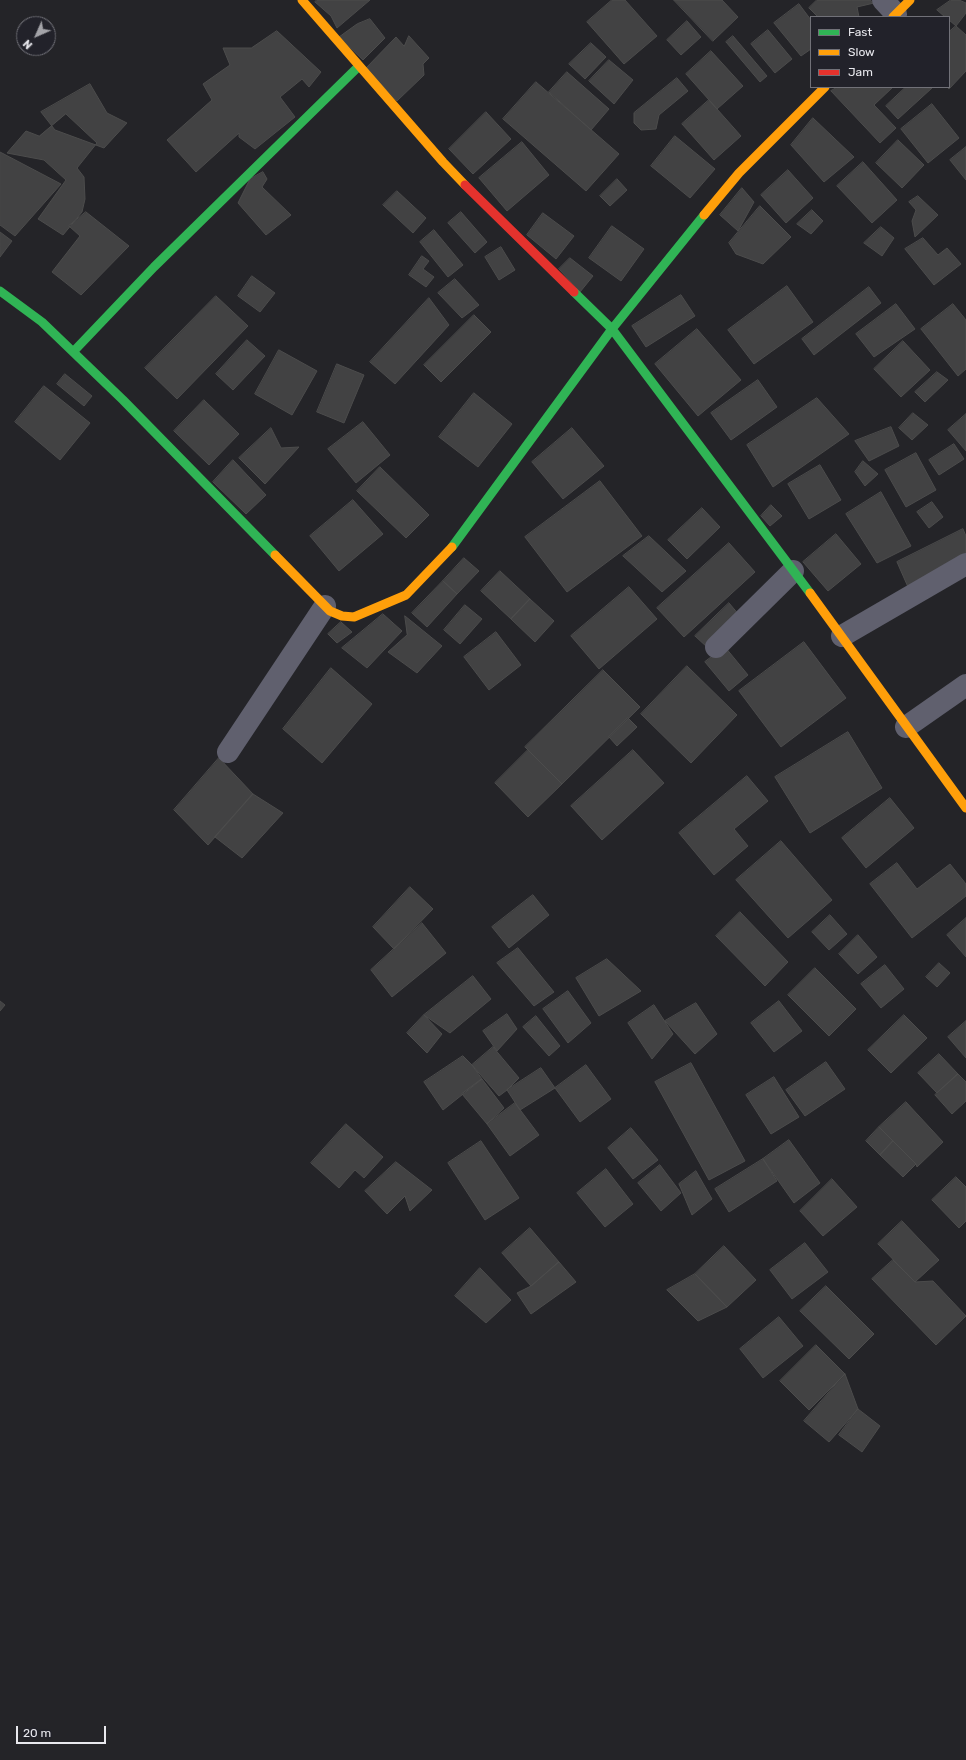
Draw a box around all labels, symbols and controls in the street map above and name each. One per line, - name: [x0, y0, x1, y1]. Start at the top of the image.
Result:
- north arrow: [16, 16, 56, 56]
- legend: [810, 16, 950, 88]
- text: Fast: [848, 25, 872, 39]
- text: N: [20, 37, 35, 52]
- text: Slow: [848, 45, 875, 59]
- text: Jam: [848, 65, 873, 79]
- scale bar: [18, 1718, 108, 1744]
- text: 20 m: [23, 1726, 51, 1740]

